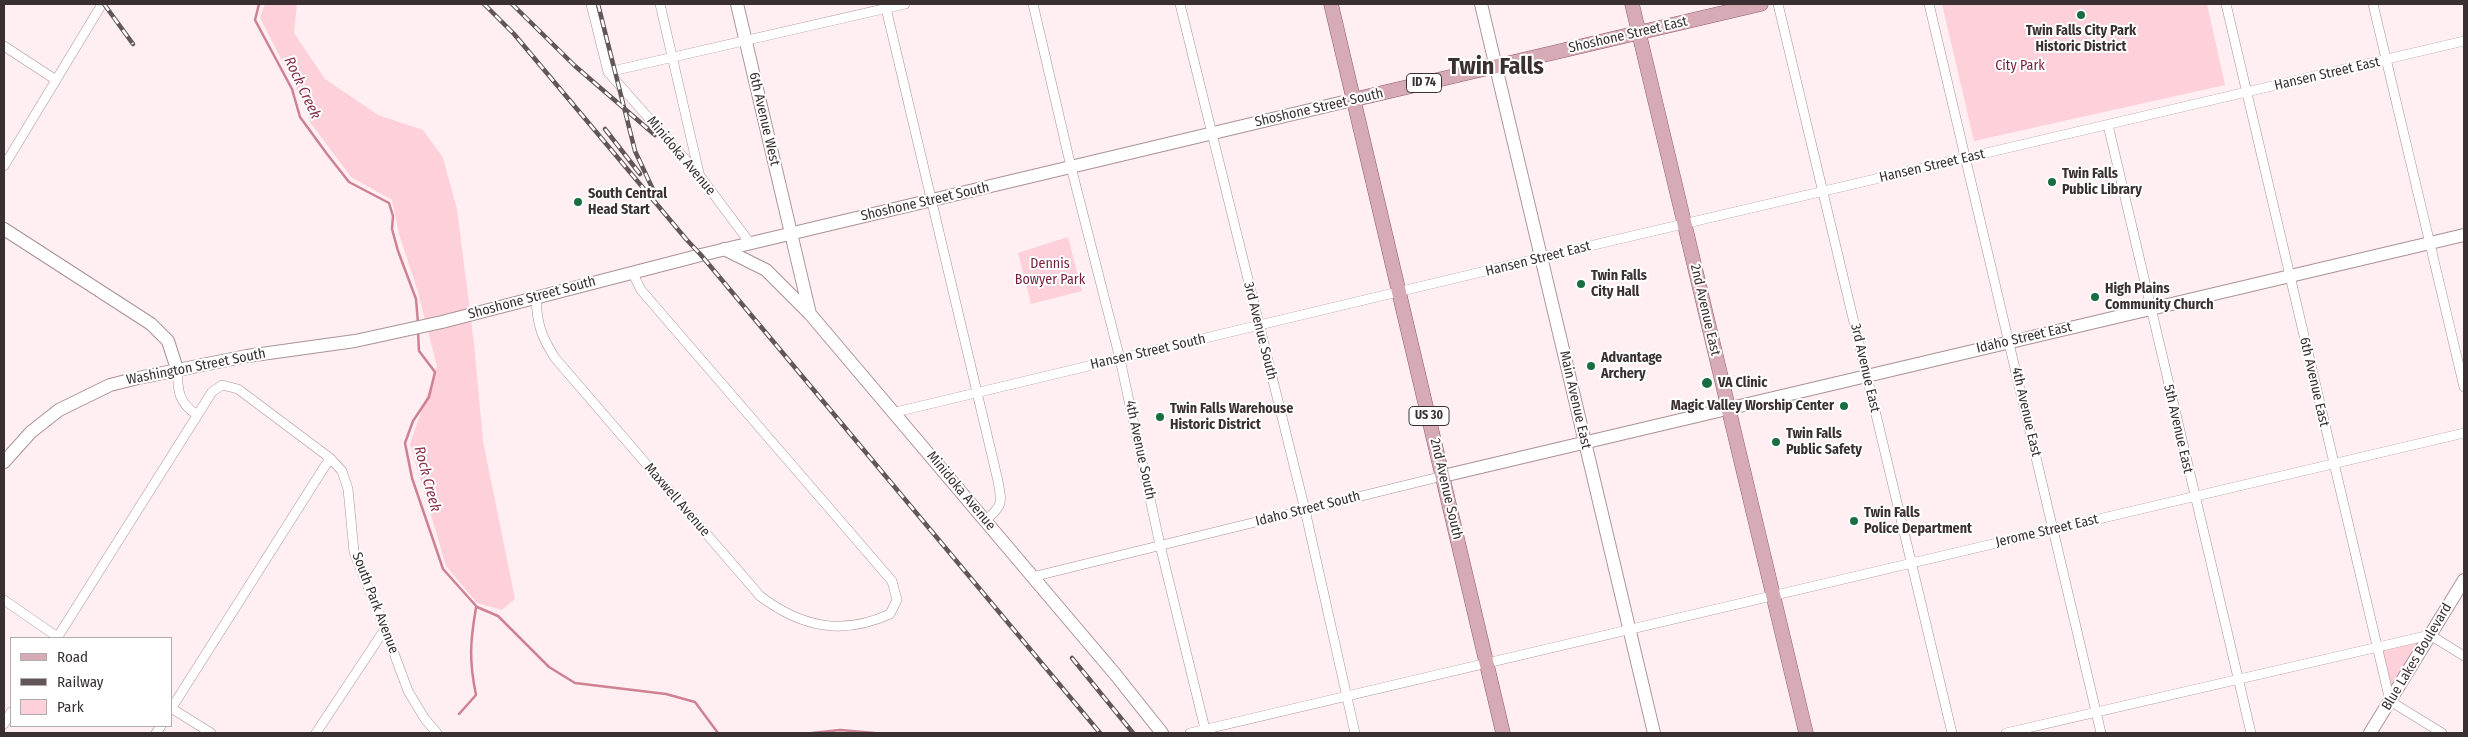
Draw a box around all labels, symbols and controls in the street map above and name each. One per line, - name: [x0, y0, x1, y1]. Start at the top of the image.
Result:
- marker: Twin Falls City Park Historic District: [2075, 9, 2087, 21]
- street label: Shoshone Street East: [1567, 13, 1689, 57]
- place label: Twin Falls City Park Historic District: [2026, 23, 2136, 56]
- district label: Twin Falls: [1448, 53, 1544, 81]
- water label: Rock Creek: [280, 54, 324, 122]
- street label: Hansen Street East: [2273, 54, 2381, 94]
- park label: City Park: [1995, 58, 2045, 74]
- street label: 6th Avenue West: [745, 71, 783, 167]
- road number: ID 74: [1406, 74, 1442, 92]
- street label: Shoshone Street South: [1253, 85, 1385, 131]
- street label: Minidoka Avenue: [643, 113, 719, 199]
- street label: Hansen Street East: [1878, 146, 1986, 186]
- place label: Twin Falls Public Library: [2062, 166, 2142, 198]
- marker: Twin Falls Public Library: [2046, 176, 2058, 188]
- street label: Shoshone Street South: [859, 179, 991, 225]
- place label: South Central Head Start: [588, 186, 667, 218]
- marker: South Central Head Start: [572, 196, 584, 208]
- street label: Hansen Street East: [1484, 238, 1592, 280]
- park label: Dennis Bowyer Park: [1015, 256, 1085, 288]
- street label: 2nd Avenue East: [1686, 263, 1724, 357]
- place label: Twin Falls City Hall: [1591, 268, 1647, 300]
- street label: Shoshone Street South: [466, 273, 598, 323]
- marker: Twin Falls City Hall: [1575, 278, 1587, 290]
- street label: 3rd Avenue South: [1240, 280, 1280, 382]
- place label: High Plains Community Church: [2105, 281, 2214, 314]
- marker: High Plains Community Church: [2089, 291, 2101, 303]
- street label: Idaho Street East: [1975, 319, 2073, 357]
- street label: 3rd Avenue East: [1847, 322, 1883, 414]
- street label: Hansen Street South: [1089, 331, 1207, 373]
- street label: 6th Avenue East: [2296, 336, 2332, 428]
- street label: Washington Street South: [125, 345, 267, 389]
- street label: Main Avenue East: [1556, 349, 1594, 451]
- place label: Advantage Archery: [1601, 350, 1662, 382]
- marker: Advantage Archery: [1585, 360, 1597, 372]
- street label: 4th Avenue East: [2008, 366, 2044, 458]
- place label: VA Clinic: [1718, 375, 1767, 391]
- marker: VA Clinic: [1700, 376, 1714, 390]
- street label: 5th Avenue East: [2160, 383, 2196, 475]
- place label: Magic Valley Worship Center: [1671, 398, 1834, 414]
- street label: 4th Avenue South: [1121, 399, 1159, 501]
- marker: Magic Valley Worship Center: [1838, 400, 1850, 412]
- place label: Twin Falls Warehouse Historic District: [1170, 401, 1293, 434]
- road number: US 30: [1409, 406, 1449, 426]
- marker: Twin Falls Warehouse Historic District: [1154, 411, 1166, 423]
- place label: Twin Falls Public Safety: [1786, 426, 1862, 458]
- marker: Twin Falls Public Safety: [1770, 436, 1782, 448]
- street label: 2nd Avenue South: [1426, 437, 1466, 541]
- water label: Rock Creek: [410, 444, 444, 514]
- street label: Minidoka Avenue: [923, 448, 999, 534]
- street label: Maxwell Avenue: [641, 460, 713, 540]
- street label: Idaho Street South: [1254, 488, 1362, 530]
- place label: Twin Falls Police Department: [1864, 505, 1972, 538]
- street label: Jerome Street East: [1994, 511, 2100, 551]
- marker: Twin Falls Police Department: [1848, 515, 1860, 527]
- street label: South Park Avenue: [348, 550, 402, 656]
- street label: Blue Lakes Boulevard: [2378, 600, 2456, 714]
- legend: [10, 637, 172, 727]
- text: Road: [57, 648, 88, 666]
- text: Railway: [57, 673, 104, 691]
- text: Park: [57, 698, 84, 716]

